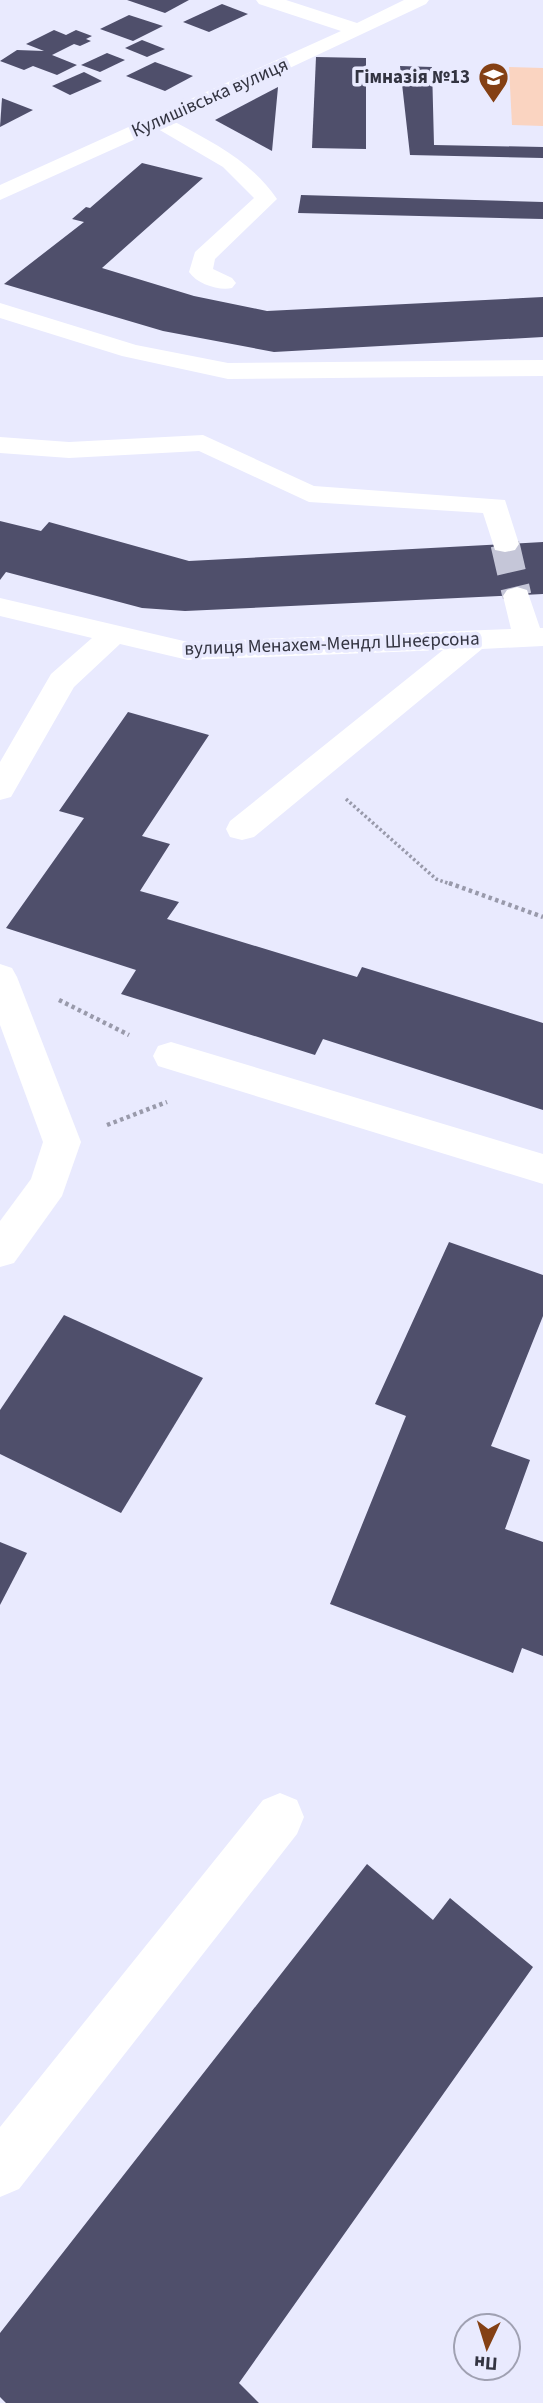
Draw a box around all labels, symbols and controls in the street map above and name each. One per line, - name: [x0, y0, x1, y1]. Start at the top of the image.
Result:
- street label: Кулишівська вулиця: [127, 51, 293, 145]
- school or university icon: Гімназія №13: [476, 60, 510, 104]
- place label: Гімназія №13: [354, 64, 470, 91]
- street label: вулиця Менахем-Мендл Шнеєрсона: [184, 625, 480, 663]
- north arrow: [452, 2312, 522, 2382]
- text: Пн: [473, 2348, 499, 2377]

